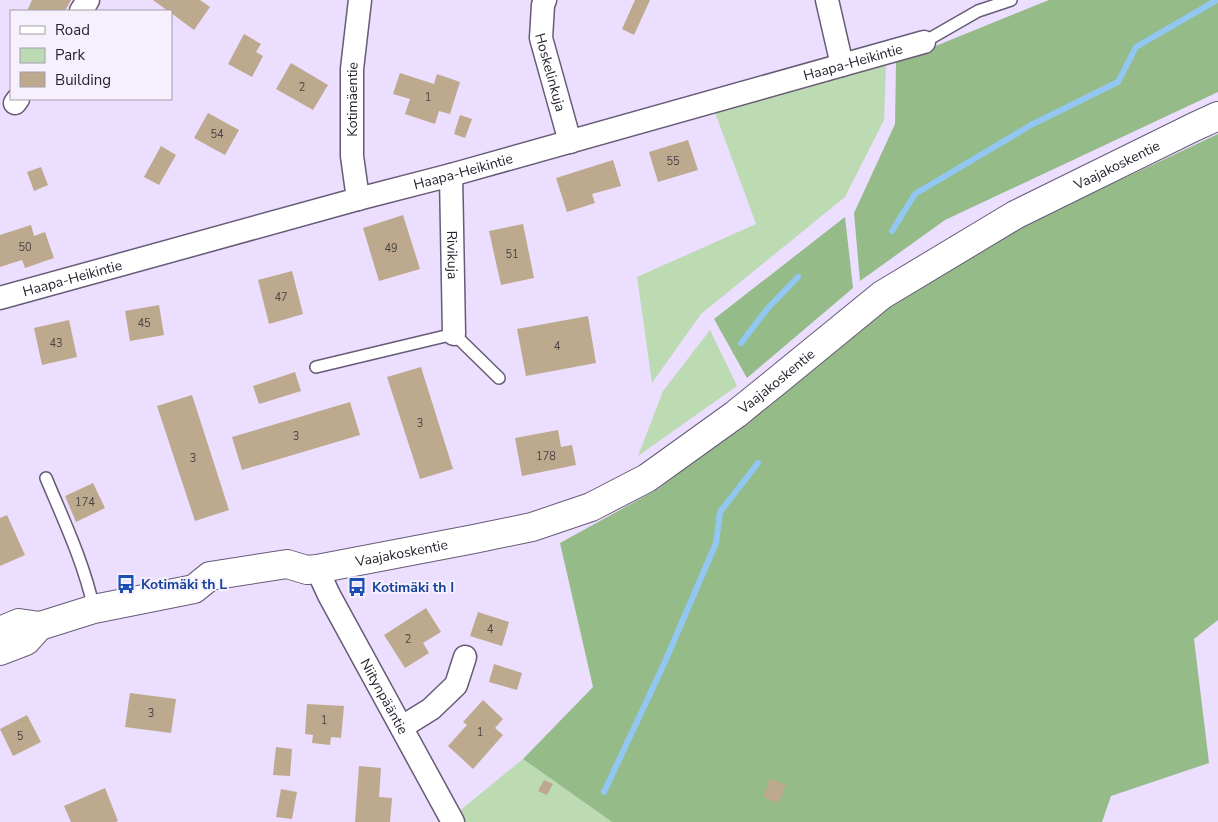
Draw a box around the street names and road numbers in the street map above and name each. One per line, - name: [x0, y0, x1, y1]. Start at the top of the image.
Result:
- street label: Hoskelinkuja: [531, 31, 571, 114]
- street label: Haapa-Heikintie: [801, 39, 905, 85]
- street label: Kotimäentie: [343, 61, 362, 137]
- street label: Vaajakoskentie: [1070, 136, 1163, 195]
- street label: Haapa-Heikintie: [411, 149, 515, 194]
- street label: Rivikuja: [443, 230, 462, 280]
- street label: Haapa-Heikintie: [21, 255, 124, 301]
- street label: Vaajakoskentie: [733, 344, 819, 419]
- street label: Vaajakoskentie: [353, 535, 449, 571]
- street label: Niitynpääntie: [356, 655, 413, 737]

